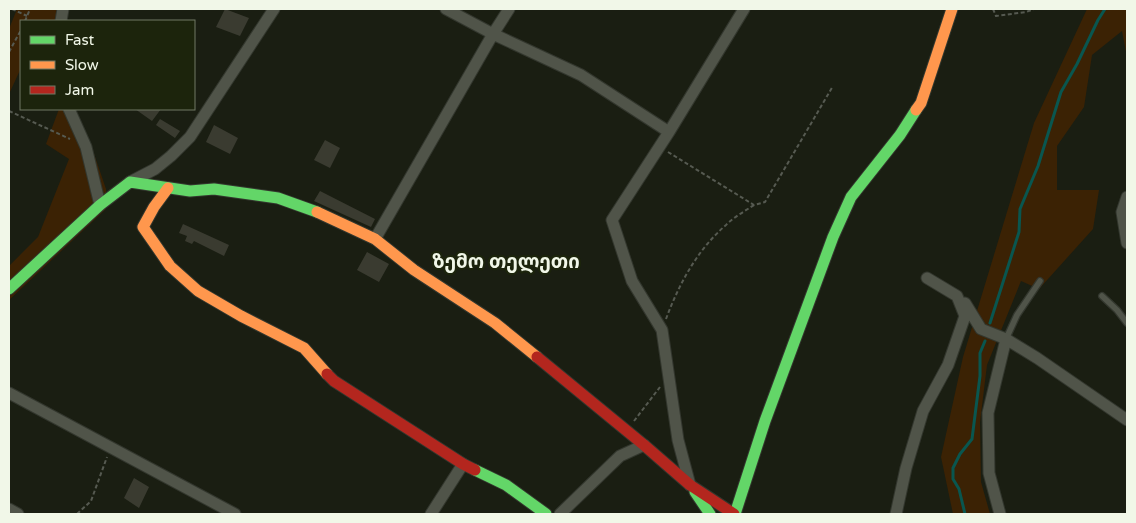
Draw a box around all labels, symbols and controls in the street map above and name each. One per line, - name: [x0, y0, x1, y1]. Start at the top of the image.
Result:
- legend: [20, 20, 195, 110]
- text: Fast: [65, 31, 95, 49]
- text: Slow: [65, 56, 99, 74]
- text: Jam: [65, 81, 94, 99]
- district label: ზემო თელეთი: [432, 251, 580, 273]

